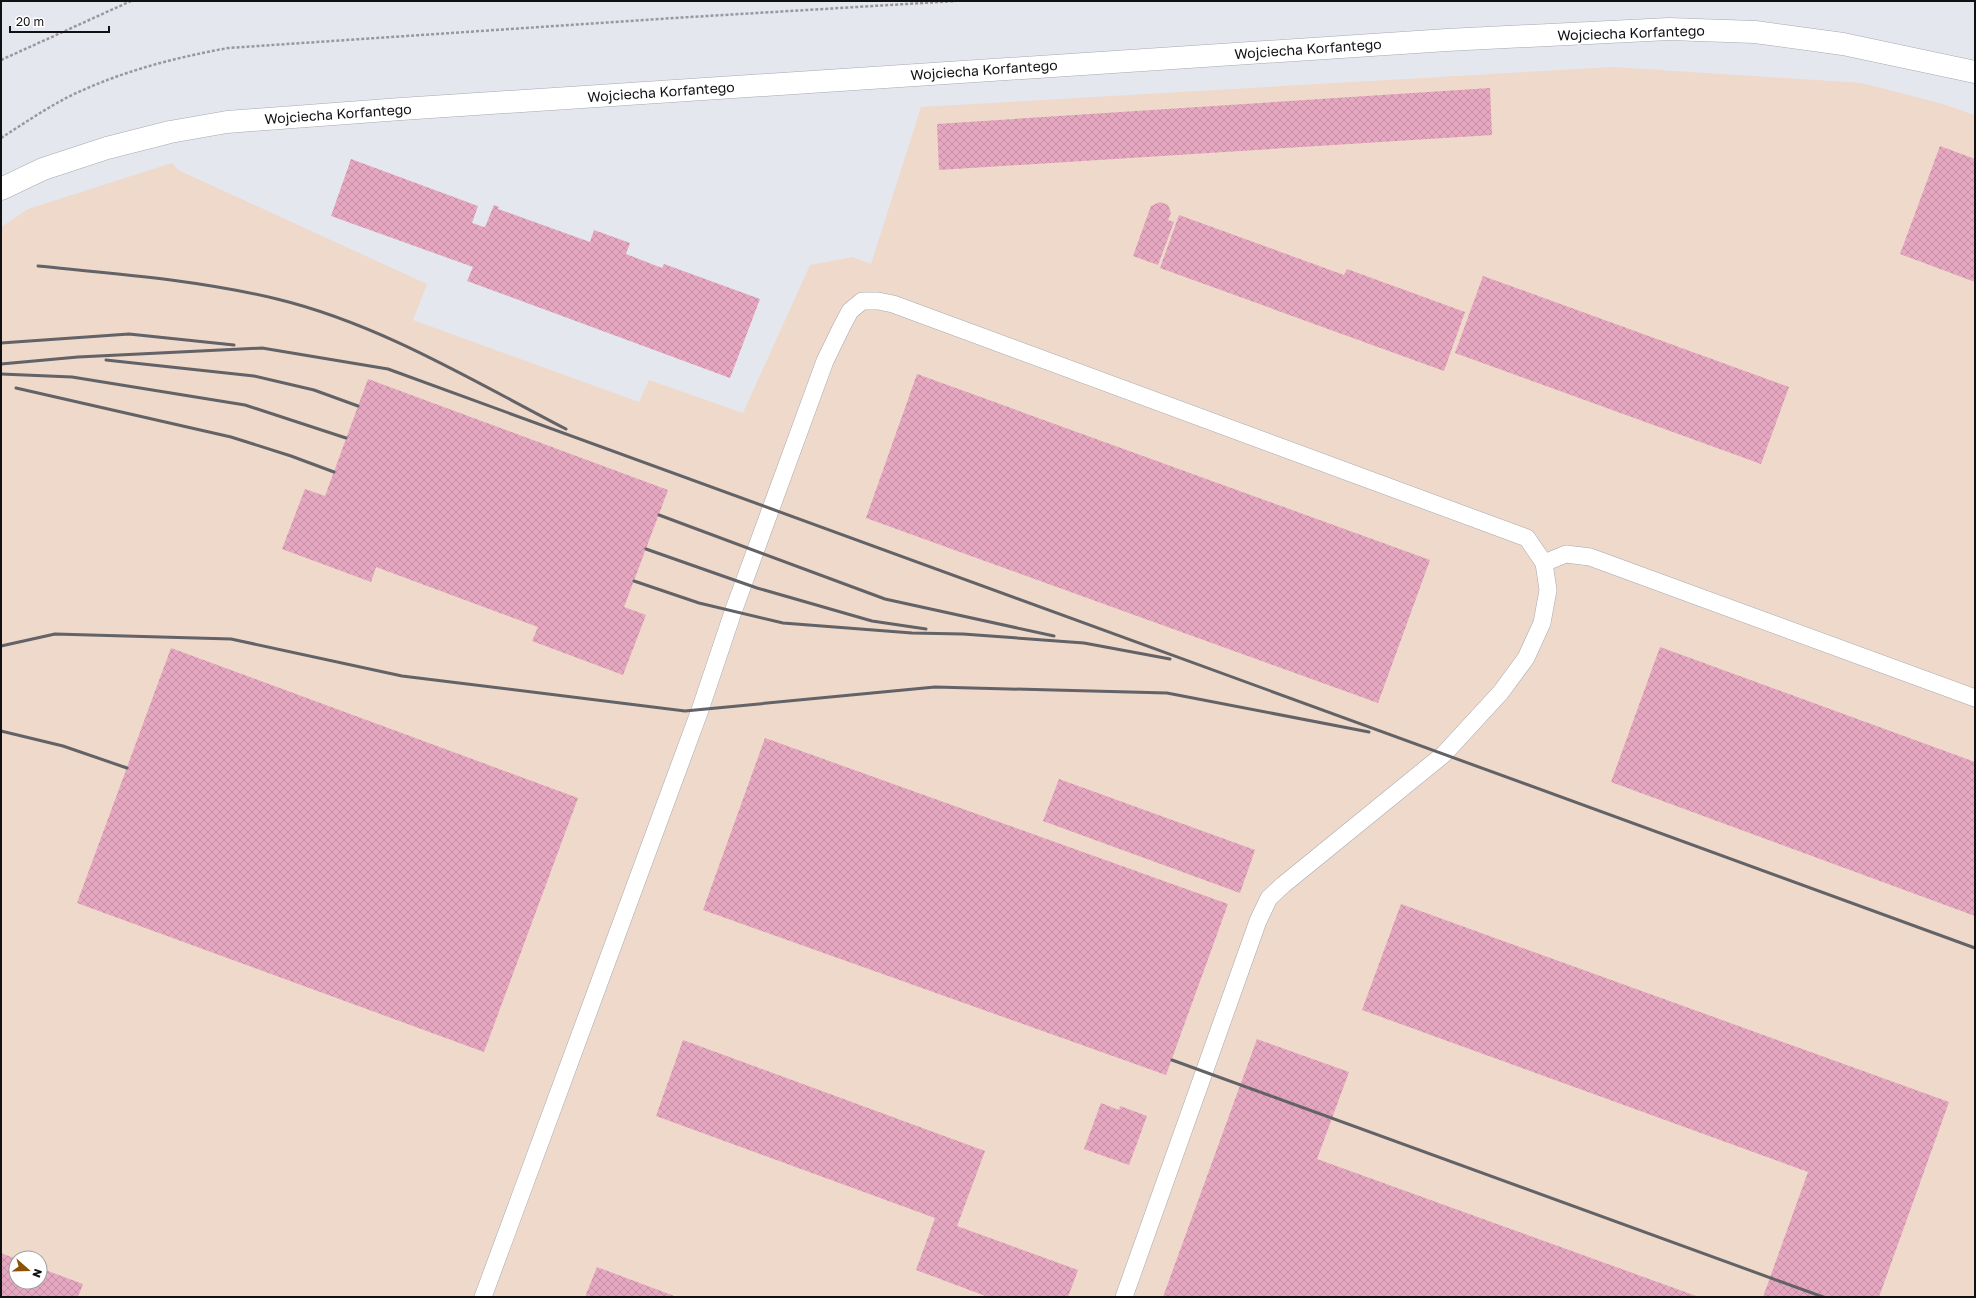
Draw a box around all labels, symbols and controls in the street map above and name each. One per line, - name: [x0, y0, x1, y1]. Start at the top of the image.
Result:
- scale bar: [10, 8, 109, 34]
- text: 20 m: [16, 14, 44, 29]
- street label: Wojciecha Korfantego: [1557, 21, 1705, 44]
- street label: Wojciecha Korfantego: [1234, 35, 1382, 62]
- street label: Wojciecha Korfantego: [910, 56, 1058, 83]
- street label: Wojciecha Korfantego: [587, 78, 735, 105]
- street label: Wojciecha Korfantego: [264, 100, 412, 127]
- north arrow: [8, 1250, 48, 1290]
- text: N: [30, 1267, 45, 1280]

